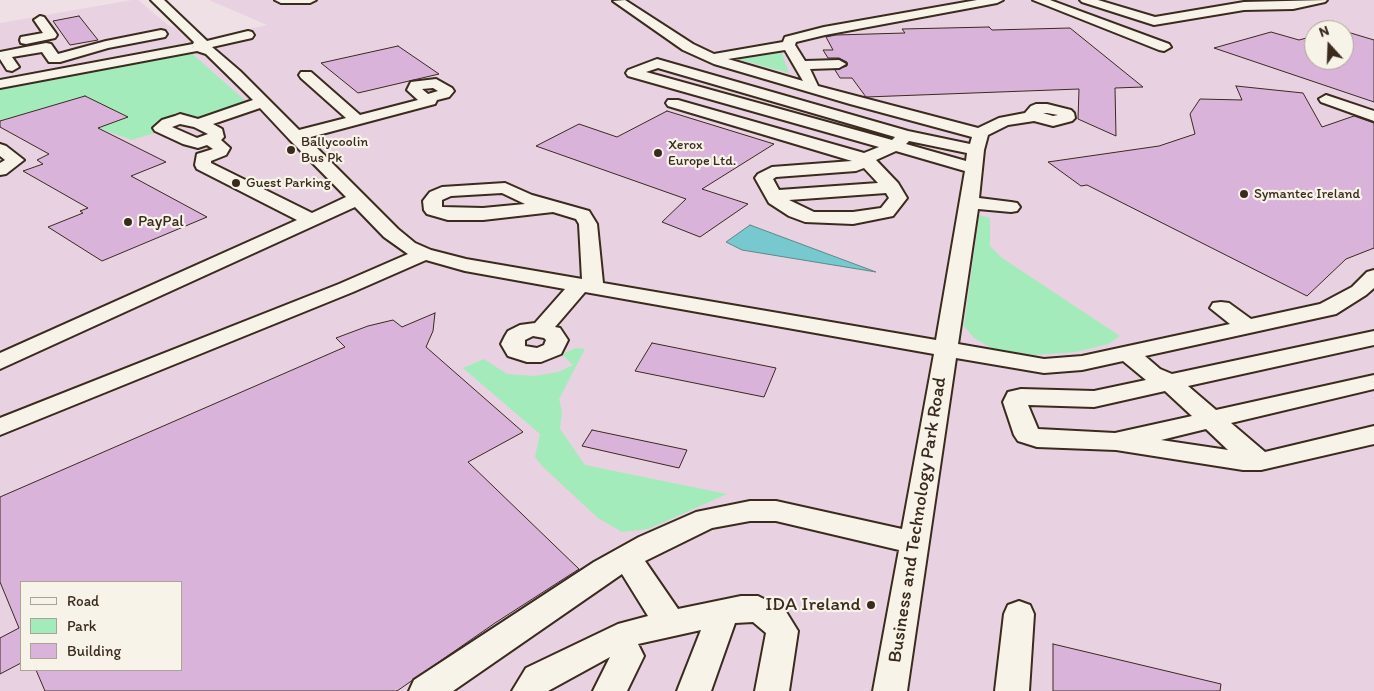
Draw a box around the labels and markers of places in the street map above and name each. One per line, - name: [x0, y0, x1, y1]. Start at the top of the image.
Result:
- place label: Ballycoolin Bus Pk: [301, 134, 368, 166]
- place label: Xerox Europe Ltd.: [668, 137, 736, 170]
- marker: Ballycoolin Bus Pk: [285, 144, 297, 156]
- marker: Xerox Europe Ltd.: [652, 147, 664, 159]
- place label: Guest Parking: [246, 175, 331, 191]
- marker: Guest Parking: [230, 177, 242, 189]
- place label: Symantec Ireland: [1254, 186, 1360, 202]
- marker: Symantec Ireland: [1238, 188, 1250, 200]
- place label: PayPal: [138, 212, 184, 232]
- marker: PayPal: [122, 216, 134, 228]
- place label: IDA Ireland: [765, 594, 861, 616]
- marker: IDA Ireland: [865, 599, 877, 611]

